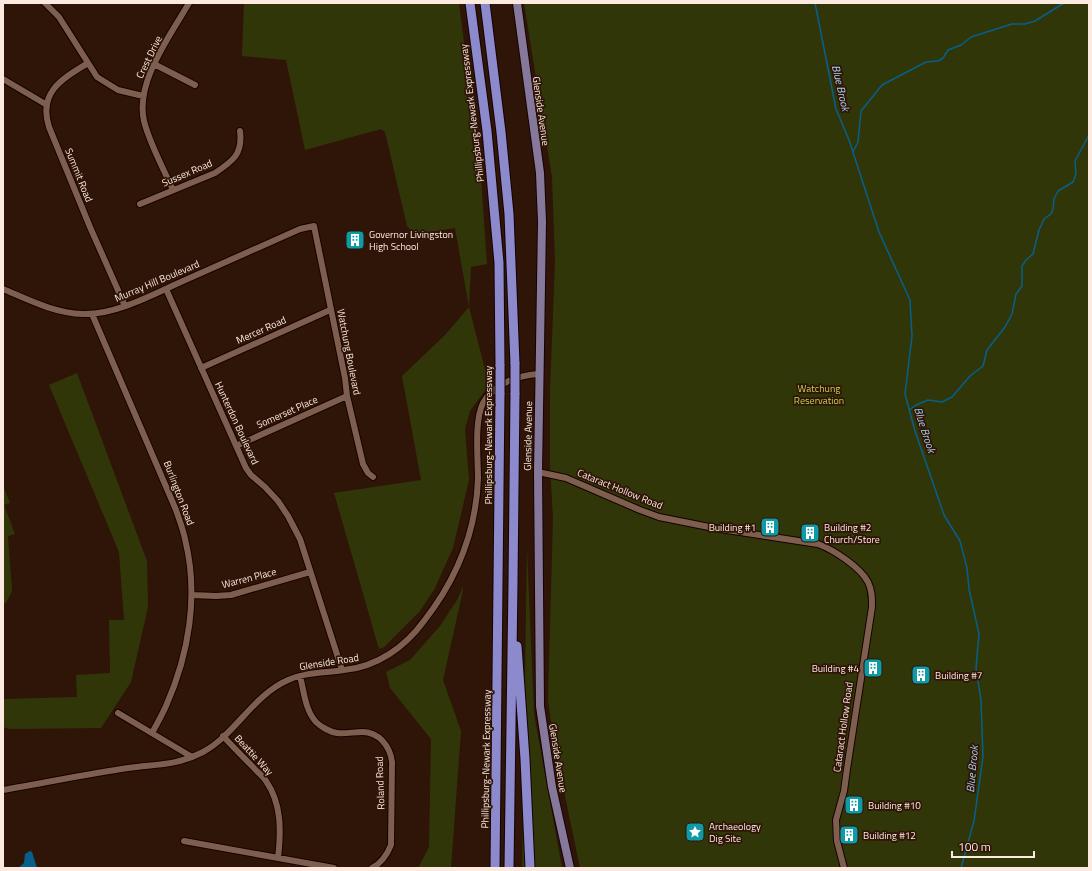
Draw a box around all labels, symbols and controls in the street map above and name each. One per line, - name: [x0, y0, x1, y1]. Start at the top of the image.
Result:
- street label: Crest Drive: [132, 33, 166, 81]
- street label: Phillipsburg-Newark Expressway: [456, 43, 488, 183]
- water label: Blue Brook: [828, 63, 854, 114]
- street label: Glenside Avenue: [529, 76, 553, 146]
- street label: Summit Road: [61, 146, 97, 204]
- street label: Sussex Road: [159, 156, 215, 190]
- place label: Governor Livingston High School: [369, 227, 453, 254]
- building icon: Governor Livingston High School: [344, 229, 366, 251]
- street label: Murray Hill Boulevard: [112, 256, 202, 306]
- street label: Watchung Boulevard: [333, 308, 365, 396]
- street label: Mercer Road: [234, 312, 288, 348]
- street label: Phillipsburg-Newark Expressway: [481, 365, 496, 504]
- street label: Hunterdon Boulevard: [211, 379, 263, 467]
- park label: Watchung Reservation: [794, 381, 844, 408]
- street label: Somerset Place: [254, 392, 320, 432]
- street label: Glenside Avenue: [520, 401, 536, 471]
- water label: Blue Brook: [910, 405, 940, 456]
- street label: Burlington Road: [160, 459, 198, 527]
- street label: Cataract Hollow Road: [575, 465, 665, 513]
- building icon: Building #1: [759, 516, 781, 538]
- place label: Building #1: [709, 520, 756, 535]
- place label: Building #2 Church/Store: [824, 520, 880, 547]
- building icon: Building #2 Church/Store: [799, 522, 821, 544]
- street label: Warren Place: [220, 564, 278, 592]
- street label: Glenside Road: [298, 650, 360, 674]
- building icon: Building #4: [862, 657, 884, 679]
- place label: Building #4: [812, 661, 859, 676]
- building icon: Building #7: [910, 664, 932, 686]
- place label: Building #7: [935, 668, 982, 683]
- street label: Cataract Hollow Road: [829, 681, 857, 773]
- street label: Phillipsburg-Newark Expressway: [477, 689, 495, 828]
- street label: Glenside Avenue: [545, 722, 571, 794]
- street label: Beattie Way: [231, 731, 277, 779]
- water label: Blue Brook: [962, 744, 982, 793]
- street label: Roland Road: [372, 756, 388, 810]
- building icon: Building #10: [843, 794, 865, 816]
- place label: Building #10: [868, 798, 921, 813]
- place label: Archaeology Dig Site: [709, 819, 761, 846]
- place icon: Archaeology Dig Site: [684, 821, 706, 843]
- building icon: Building #12: [838, 824, 860, 846]
- place label: Building #12: [863, 828, 916, 843]
- scale bar: [952, 833, 1034, 859]
- text: 100 m: [958, 837, 991, 856]

